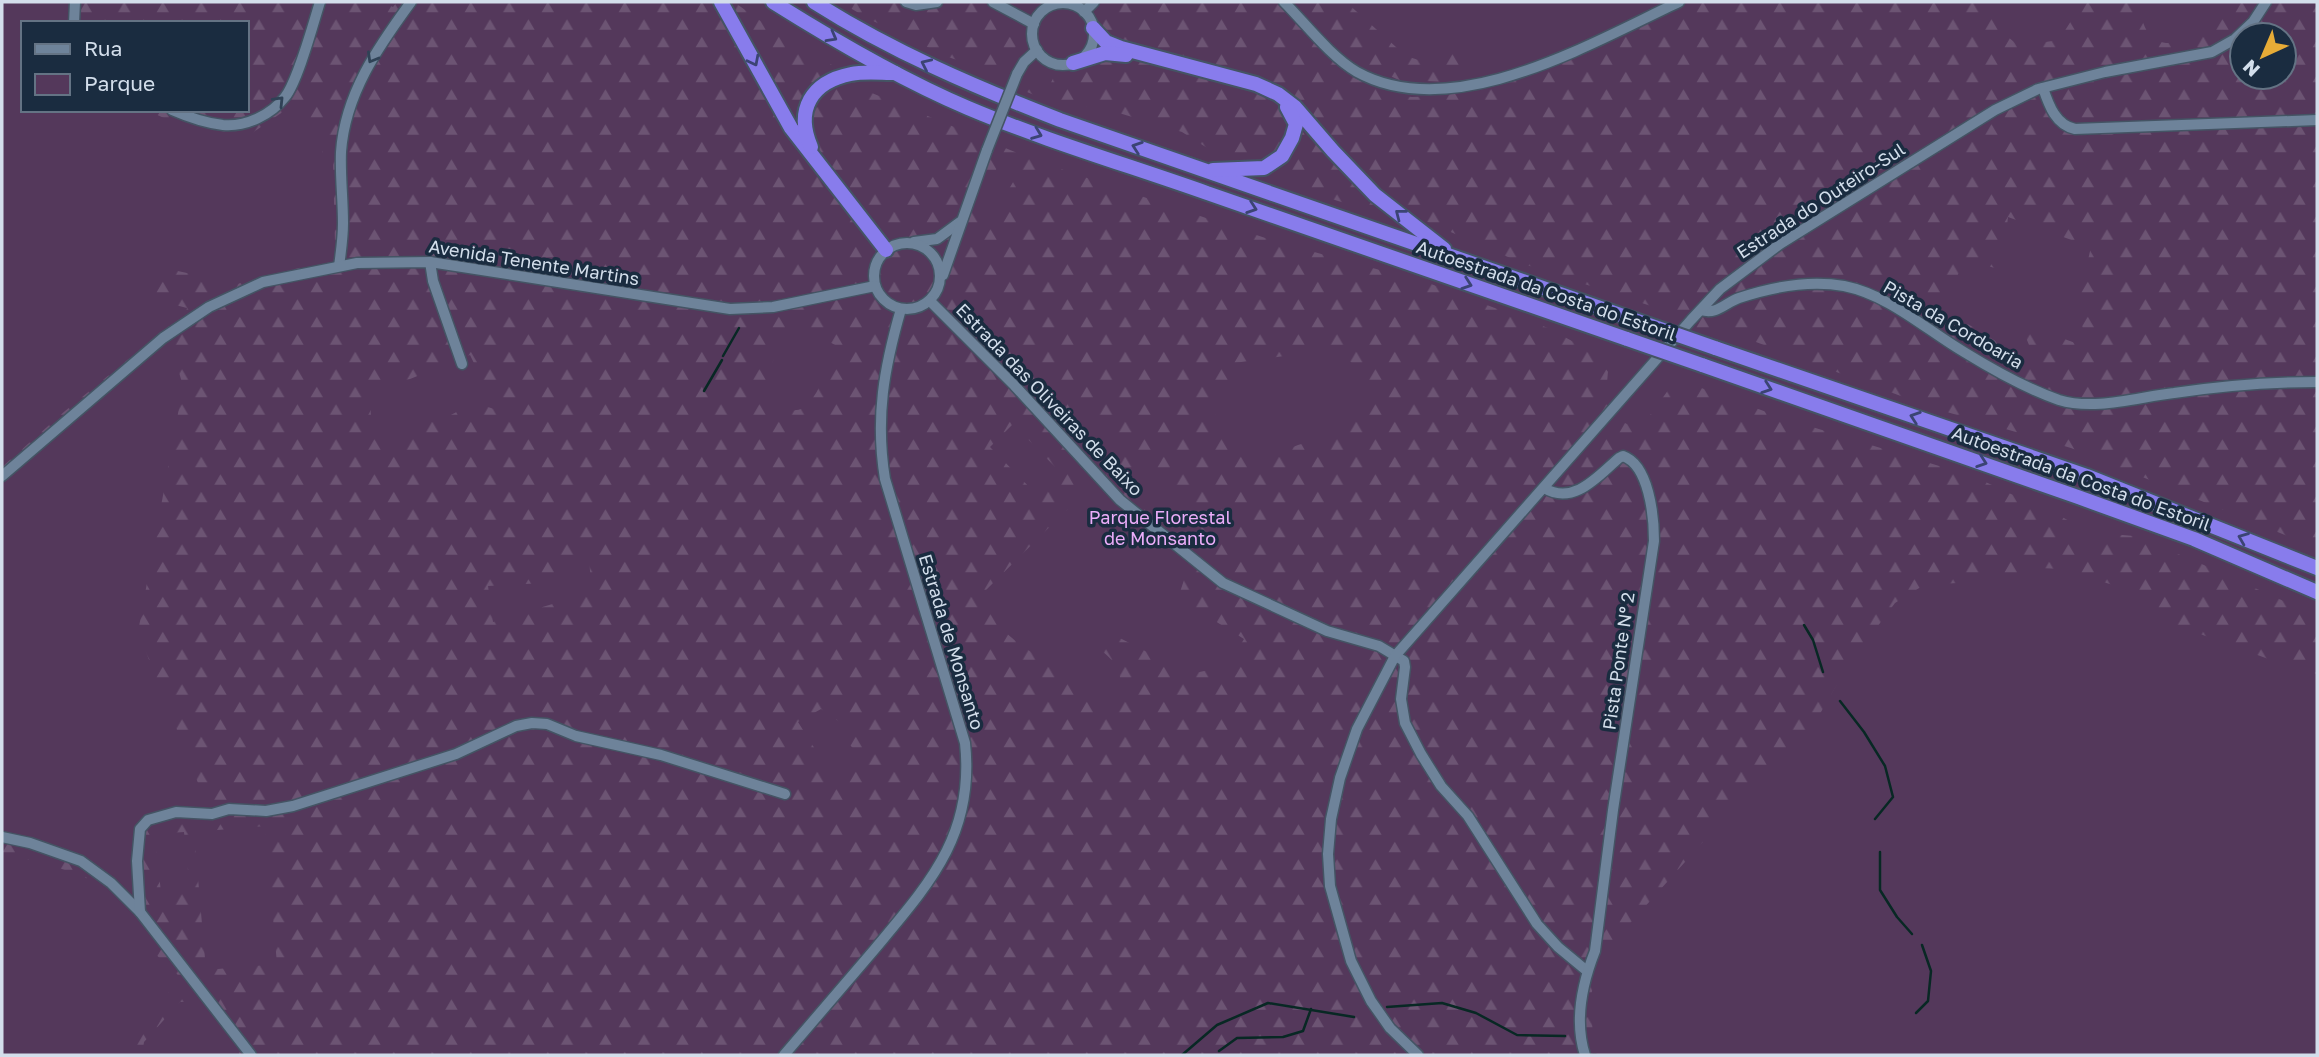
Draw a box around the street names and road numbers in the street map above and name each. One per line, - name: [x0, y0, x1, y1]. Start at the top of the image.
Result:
- street label: Estrada do Outeiro-Sul: [1732, 137, 1909, 263]
- street label: Avenida Tenente Martins: [427, 234, 641, 290]
- street label: Autoestrada da Costa do Estoril: [1414, 235, 1679, 345]
- street label: Pista da Cordoaria: [1880, 275, 2027, 373]
- street label: Estrada das Oliveiras de Baixo: [952, 298, 1148, 500]
- street label: Autoestrada da Costa do Estoril: [1949, 421, 2214, 535]
- street label: Estrada de Monsanto: [915, 551, 989, 732]
- street label: Pista Ponte Nº 2: [1597, 591, 1639, 731]

